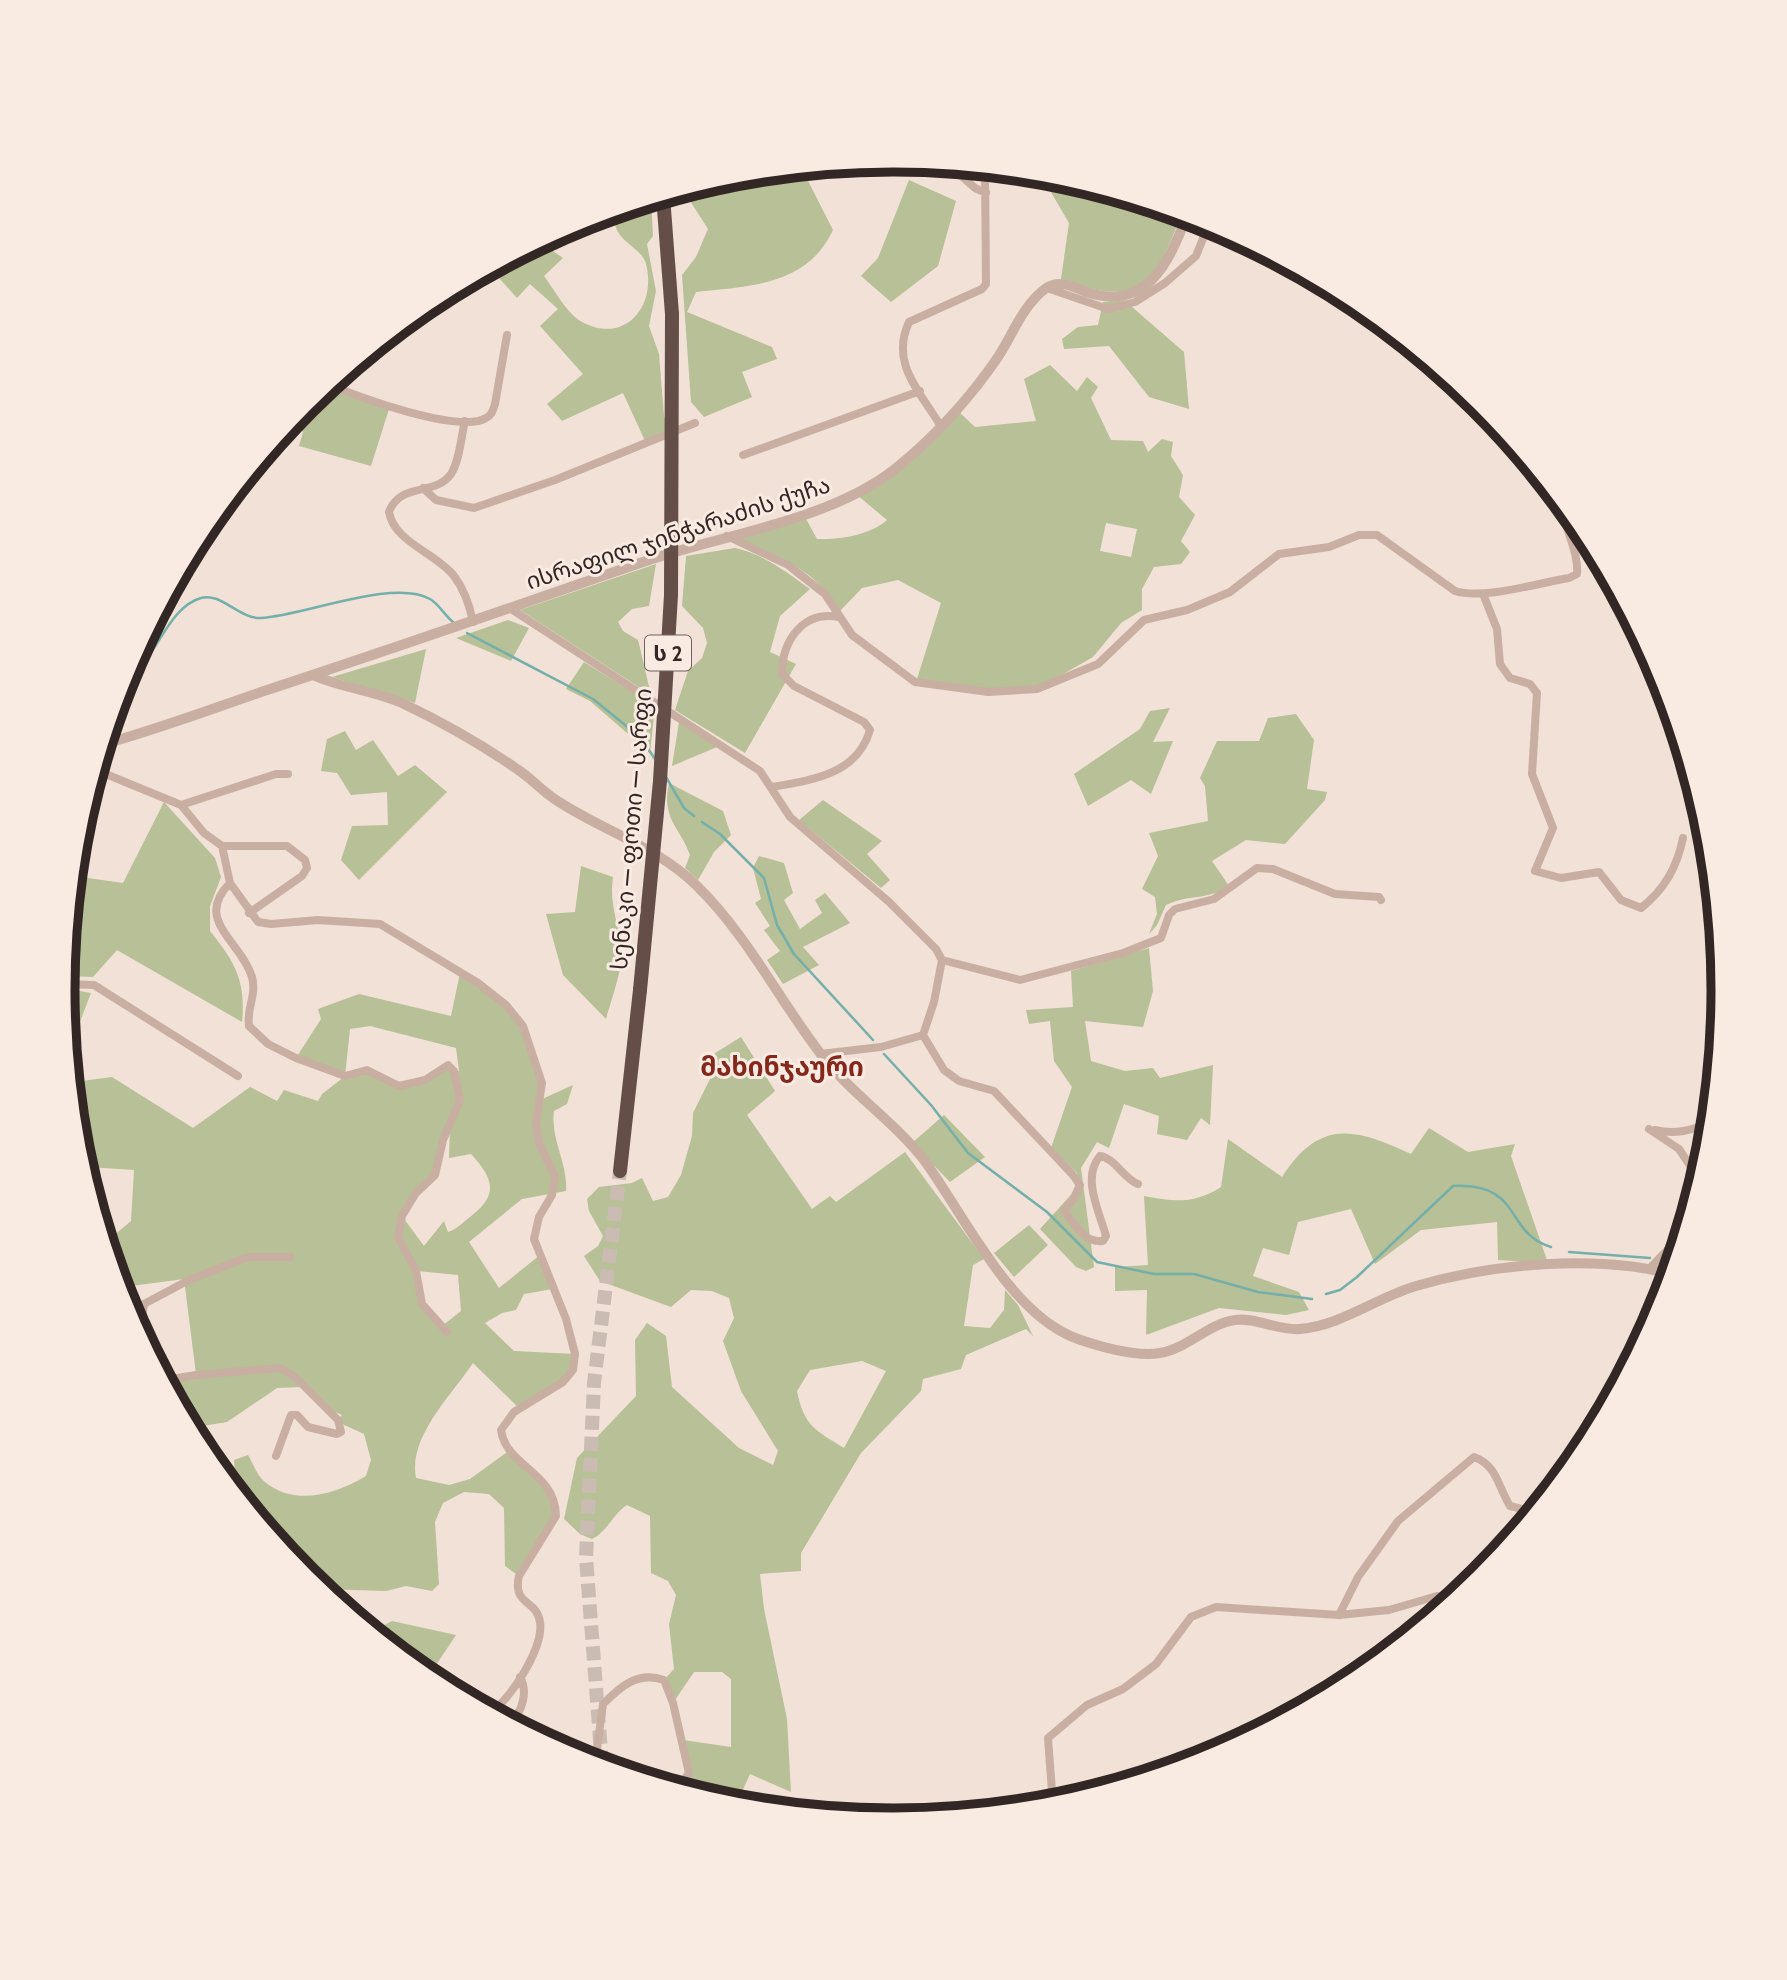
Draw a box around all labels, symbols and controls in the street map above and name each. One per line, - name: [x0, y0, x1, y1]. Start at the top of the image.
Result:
- street label: ისრაფილ ჯინჭარაძის ქუჩა: [522, 471, 834, 595]
- road number: ს 2: [645, 636, 691, 670]
- street label: სენაკი — ფოთი — სარფი: [605, 687, 657, 971]
- district label: მახინჯაური: [700, 1051, 864, 1083]

